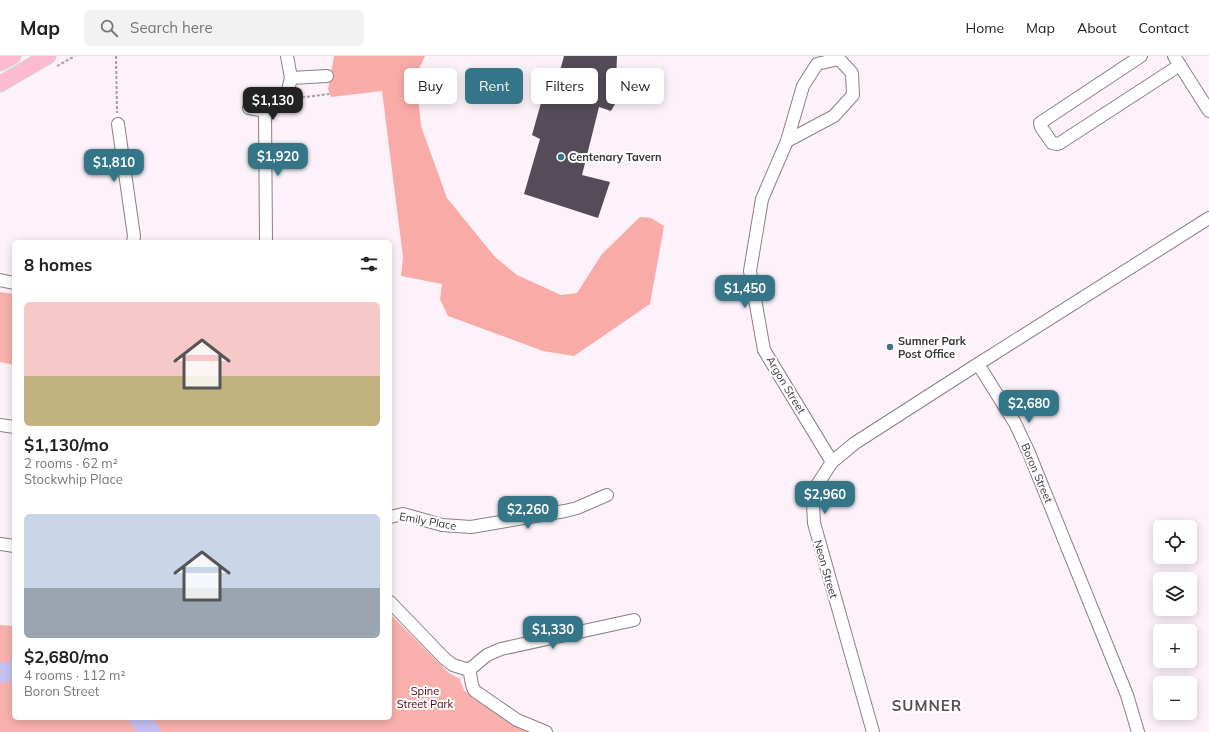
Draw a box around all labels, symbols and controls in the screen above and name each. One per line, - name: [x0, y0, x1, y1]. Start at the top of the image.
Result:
- search box: [84, 10, 364, 46]
- text: Map: [20, 16, 60, 40]
- icon: search: [98, 17, 120, 39]
- text: Search here: [130, 18, 213, 37]
- text: Home: [965, 19, 1004, 37]
- text: Map: [1026, 19, 1055, 37]
- text: About: [1077, 19, 1117, 37]
- text: Contact: [1139, 19, 1189, 37]
- chip: Buy: [404, 68, 457, 104]
- chip: Rent: [465, 68, 523, 104]
- chip: Filters: [531, 68, 598, 104]
- chip: New: [606, 68, 664, 104]
- pin: $1,130: [240, 87, 306, 121]
- text: $1,130: [252, 92, 294, 108]
- pin: $1,920: [245, 143, 311, 177]
- text: $1,920: [257, 148, 299, 164]
- pin: $1,810: [81, 149, 147, 183]
- place label: Centenary Tavern: [569, 150, 662, 164]
- marker: Centenary Tavern: [556, 152, 566, 162]
- text: $1,810: [93, 154, 135, 170]
- icon: filters: [358, 253, 380, 275]
- text: 8 homes: [24, 254, 92, 275]
- pin: $1,450: [712, 275, 778, 309]
- text: $1,450: [724, 280, 766, 296]
- icon: home: [166, 328, 238, 400]
- place label: Sumner Park Post Office: [898, 334, 967, 361]
- marker: Sumner Park Post Office: [885, 342, 895, 352]
- street label: Argon Street: [763, 354, 809, 416]
- pin: $2,680: [996, 390, 1062, 424]
- text: $2,680: [1008, 395, 1050, 411]
- text: $1,130/mo: [24, 434, 109, 455]
- street label: Boron Street: [1018, 441, 1056, 505]
- text: 2 rooms · 62 m²: [24, 455, 118, 471]
- text: Stockwhip Place: [24, 471, 123, 487]
- pin: $2,960: [792, 481, 858, 515]
- text: $2,960: [804, 486, 846, 502]
- pin: $2,260: [495, 496, 561, 530]
- text: $2,260: [507, 501, 549, 517]
- street label: Emily Place: [398, 509, 458, 533]
- map controls: [1153, 520, 1197, 720]
- button: locate: [1153, 520, 1197, 564]
- street label: Neon Street: [811, 538, 841, 600]
- icon: home: [166, 540, 238, 612]
- button: layers: [1153, 572, 1197, 616]
- pin: $1,330: [520, 616, 586, 650]
- text: $1,330: [532, 621, 574, 637]
- button: +: [1153, 624, 1197, 668]
- text: $2,680/mo: [24, 646, 109, 667]
- text: 4 rooms · 112 m²: [24, 667, 125, 683]
- button: −: [1153, 676, 1197, 720]
- text: Boron Street: [24, 683, 99, 699]
- park label: Spine Street Park: [397, 684, 454, 711]
- district label: SUMNER: [892, 696, 962, 715]

